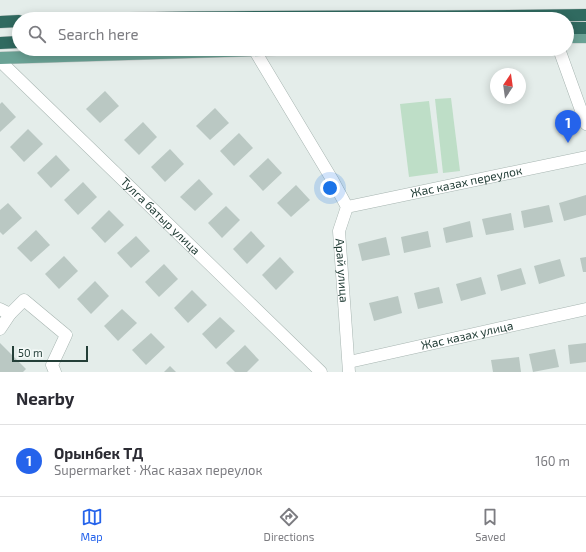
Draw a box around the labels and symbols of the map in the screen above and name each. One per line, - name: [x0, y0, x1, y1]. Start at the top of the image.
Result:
- north arrow: [490, 68, 526, 104]
- pin: 1: [555, 110, 581, 143]
- street label: Жас казах переулок: [409, 162, 524, 200]
- street label: Тулга батыр улица: [118, 174, 203, 257]
- your location: [320, 178, 340, 198]
- street label: Арай улица: [334, 238, 352, 303]
- street label: Жас казах улица: [419, 317, 514, 352]
- scale bar: [12, 344, 88, 363]

